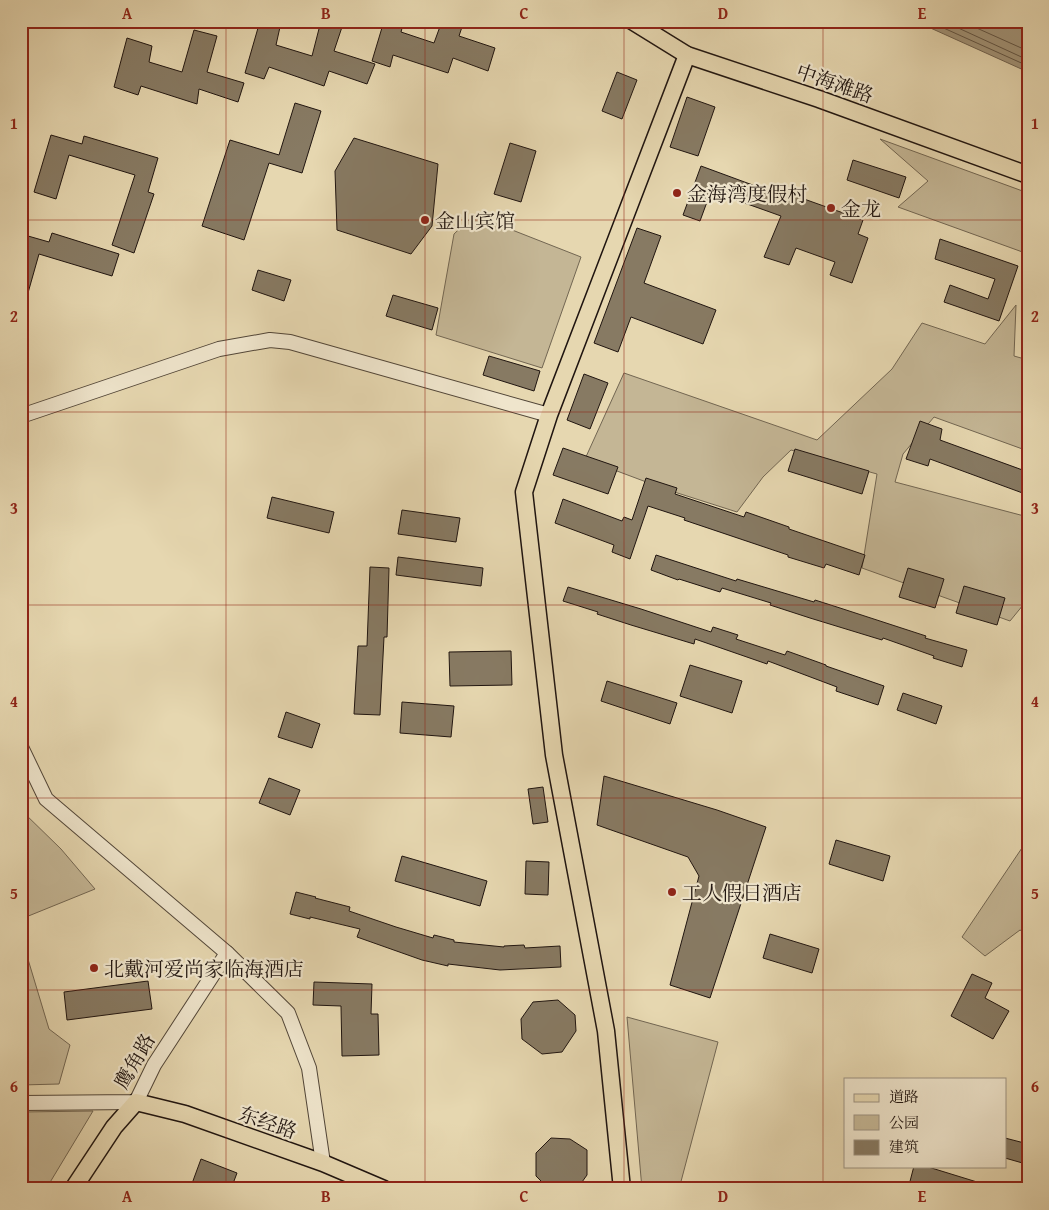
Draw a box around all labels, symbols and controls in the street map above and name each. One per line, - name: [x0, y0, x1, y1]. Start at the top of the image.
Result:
- text: A: [122, 1, 133, 25]
- text: B: [321, 1, 331, 25]
- text: C: [519, 1, 529, 25]
- text: D: [718, 1, 728, 25]
- text: E: [918, 1, 927, 25]
- street label: 中海滩路: [792, 56, 878, 110]
- text: 1: [10, 111, 18, 135]
- text: 1: [1031, 111, 1039, 135]
- place label: 金海湾度假村: [687, 179, 807, 208]
- marker: 金海湾度假村: [671, 187, 683, 199]
- place label: 金龙: [841, 194, 881, 223]
- marker: 金龙: [825, 202, 837, 214]
- place label: 金山宾馆: [435, 206, 515, 235]
- marker: 金山宾馆: [419, 214, 431, 226]
- text: 2: [10, 304, 18, 328]
- text: 2: [1031, 304, 1039, 328]
- text: 3: [10, 496, 18, 520]
- text: 3: [1031, 496, 1039, 520]
- text: 4: [10, 689, 18, 713]
- text: 4: [1031, 689, 1039, 713]
- place label: 工人假日酒店: [682, 878, 802, 907]
- text: 5: [10, 881, 18, 905]
- text: 5: [1031, 881, 1039, 905]
- marker: 工人假日酒店: [666, 886, 678, 898]
- place label: 北戴河爱尚家临海酒店: [104, 954, 304, 983]
- marker: 北戴河爱尚家临海酒店: [88, 962, 100, 974]
- street label: 鹰角路: [106, 1028, 162, 1094]
- text: 6: [10, 1074, 18, 1098]
- text: 6: [1031, 1074, 1039, 1098]
- legend: [844, 1078, 1006, 1168]
- text: 道路: [889, 1086, 919, 1107]
- street label: 东经路: [235, 1099, 301, 1145]
- text: 公园: [889, 1112, 919, 1133]
- text: 建筑: [889, 1136, 919, 1157]
- text: A: [122, 1184, 133, 1208]
- text: B: [321, 1184, 331, 1208]
- text: C: [519, 1184, 529, 1208]
- text: D: [718, 1184, 728, 1208]
- text: E: [918, 1184, 927, 1208]

